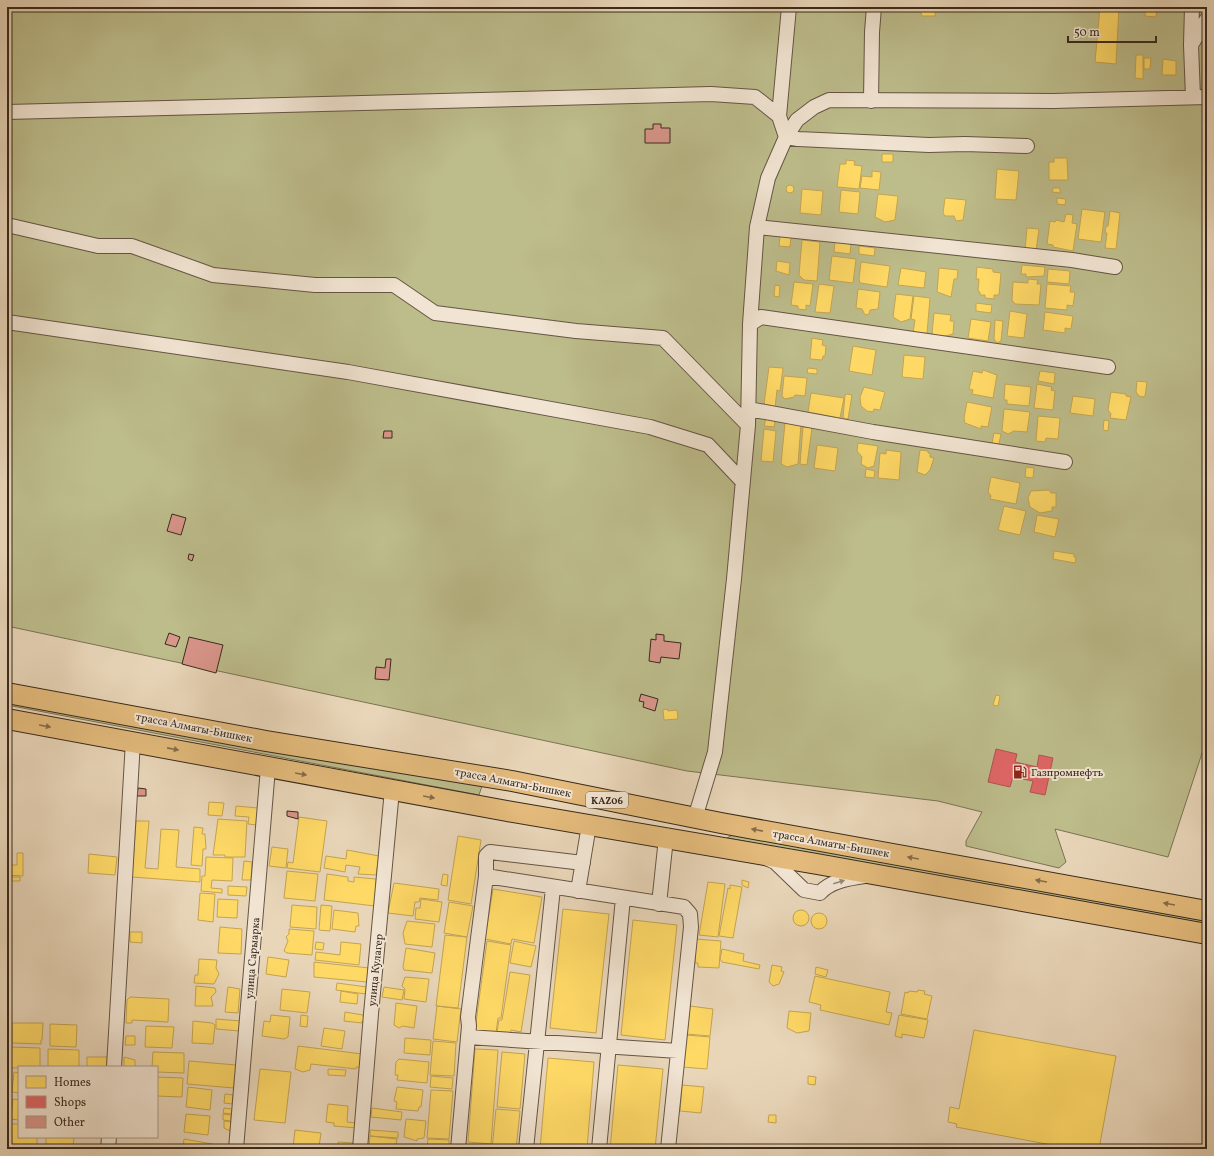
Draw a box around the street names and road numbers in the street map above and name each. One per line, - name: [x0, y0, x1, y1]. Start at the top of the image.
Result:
- street label: трасса Алматы-Бишкек: [134, 710, 253, 747]
- street label: трасса Алматы-Бишкек: [453, 765, 572, 802]
- road number: KАZ06: [586, 792, 628, 808]
- street label: трасса Алматы-Бишкек: [771, 827, 890, 862]
- street label: улица Сарыарка: [242, 916, 265, 1000]
- street label: улица Кулагер: [365, 933, 388, 1007]

